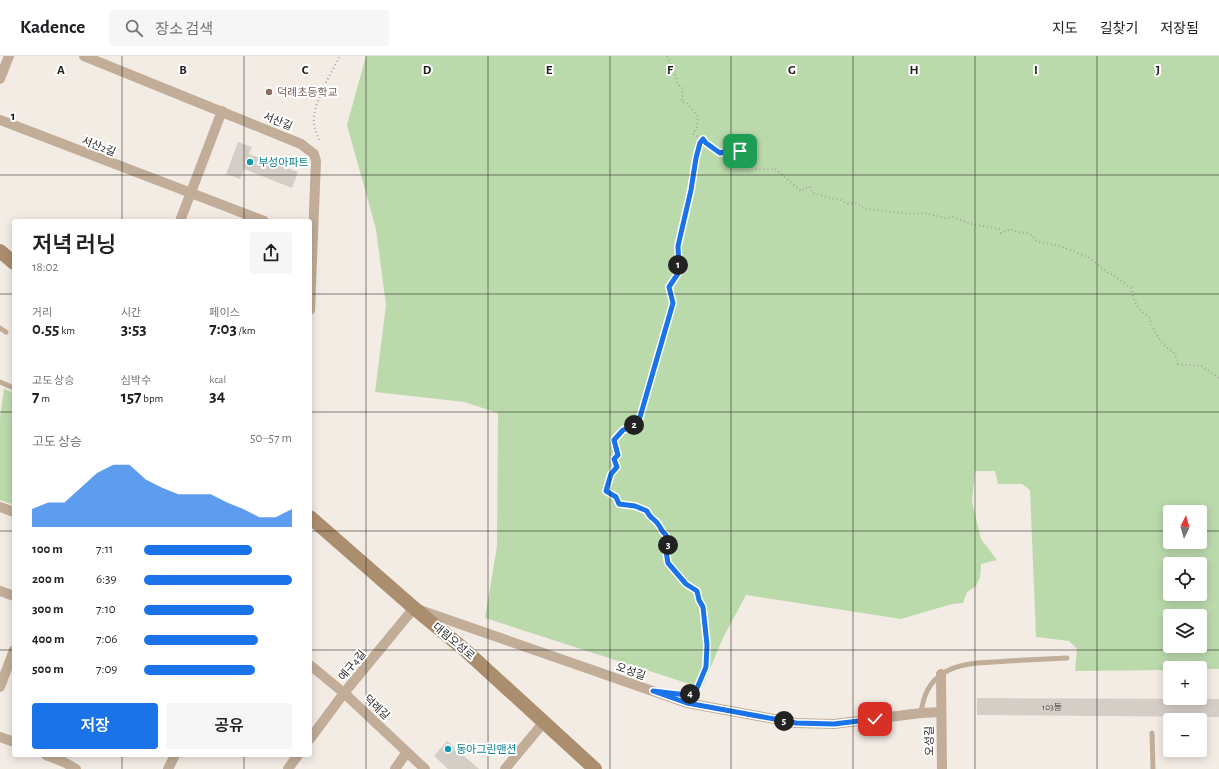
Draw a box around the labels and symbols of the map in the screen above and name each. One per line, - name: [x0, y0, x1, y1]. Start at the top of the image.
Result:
- text: A: [57, 64, 65, 77]
- text: B: [179, 64, 187, 77]
- text: C: [302, 64, 309, 77]
- text: D: [423, 64, 432, 77]
- text: E: [546, 64, 553, 77]
- text: F: [667, 64, 674, 77]
- text: G: [788, 64, 796, 77]
- text: H: [909, 64, 919, 77]
- text: I: [1034, 64, 1038, 77]
- text: J: [1156, 64, 1160, 77]
- place label: 덕례초등학교: [277, 86, 338, 98]
- marker: 덕례초등학교: [264, 87, 274, 97]
- text: 1: [11, 110, 15, 123]
- street label: 서산길: [262, 111, 294, 132]
- pin: [723, 134, 757, 168]
- street label: 서산2길: [80, 135, 117, 158]
- marker: 부성아파트: [245, 157, 255, 167]
- place label: 부성아파트: [258, 157, 309, 168]
- pin: 1: [668, 255, 688, 275]
- pin: 2: [624, 415, 644, 435]
- north arrow: [1163, 505, 1207, 549]
- pin: 3: [658, 535, 678, 555]
- street label: 대림오성로: [431, 621, 477, 662]
- street label: 예구4길: [337, 648, 368, 683]
- street label: 오성길: [615, 661, 647, 682]
- pin: 4: [680, 684, 700, 704]
- street label: 덕례길: [362, 693, 392, 722]
- pin: [858, 702, 892, 736]
- house number: 103동: [1042, 703, 1062, 712]
- pin: 5: [774, 711, 794, 731]
- street label: 오성길: [924, 726, 935, 756]
- marker: 동아그린맨션: [443, 744, 453, 754]
- place label: 동아그린맨션: [456, 744, 517, 755]

